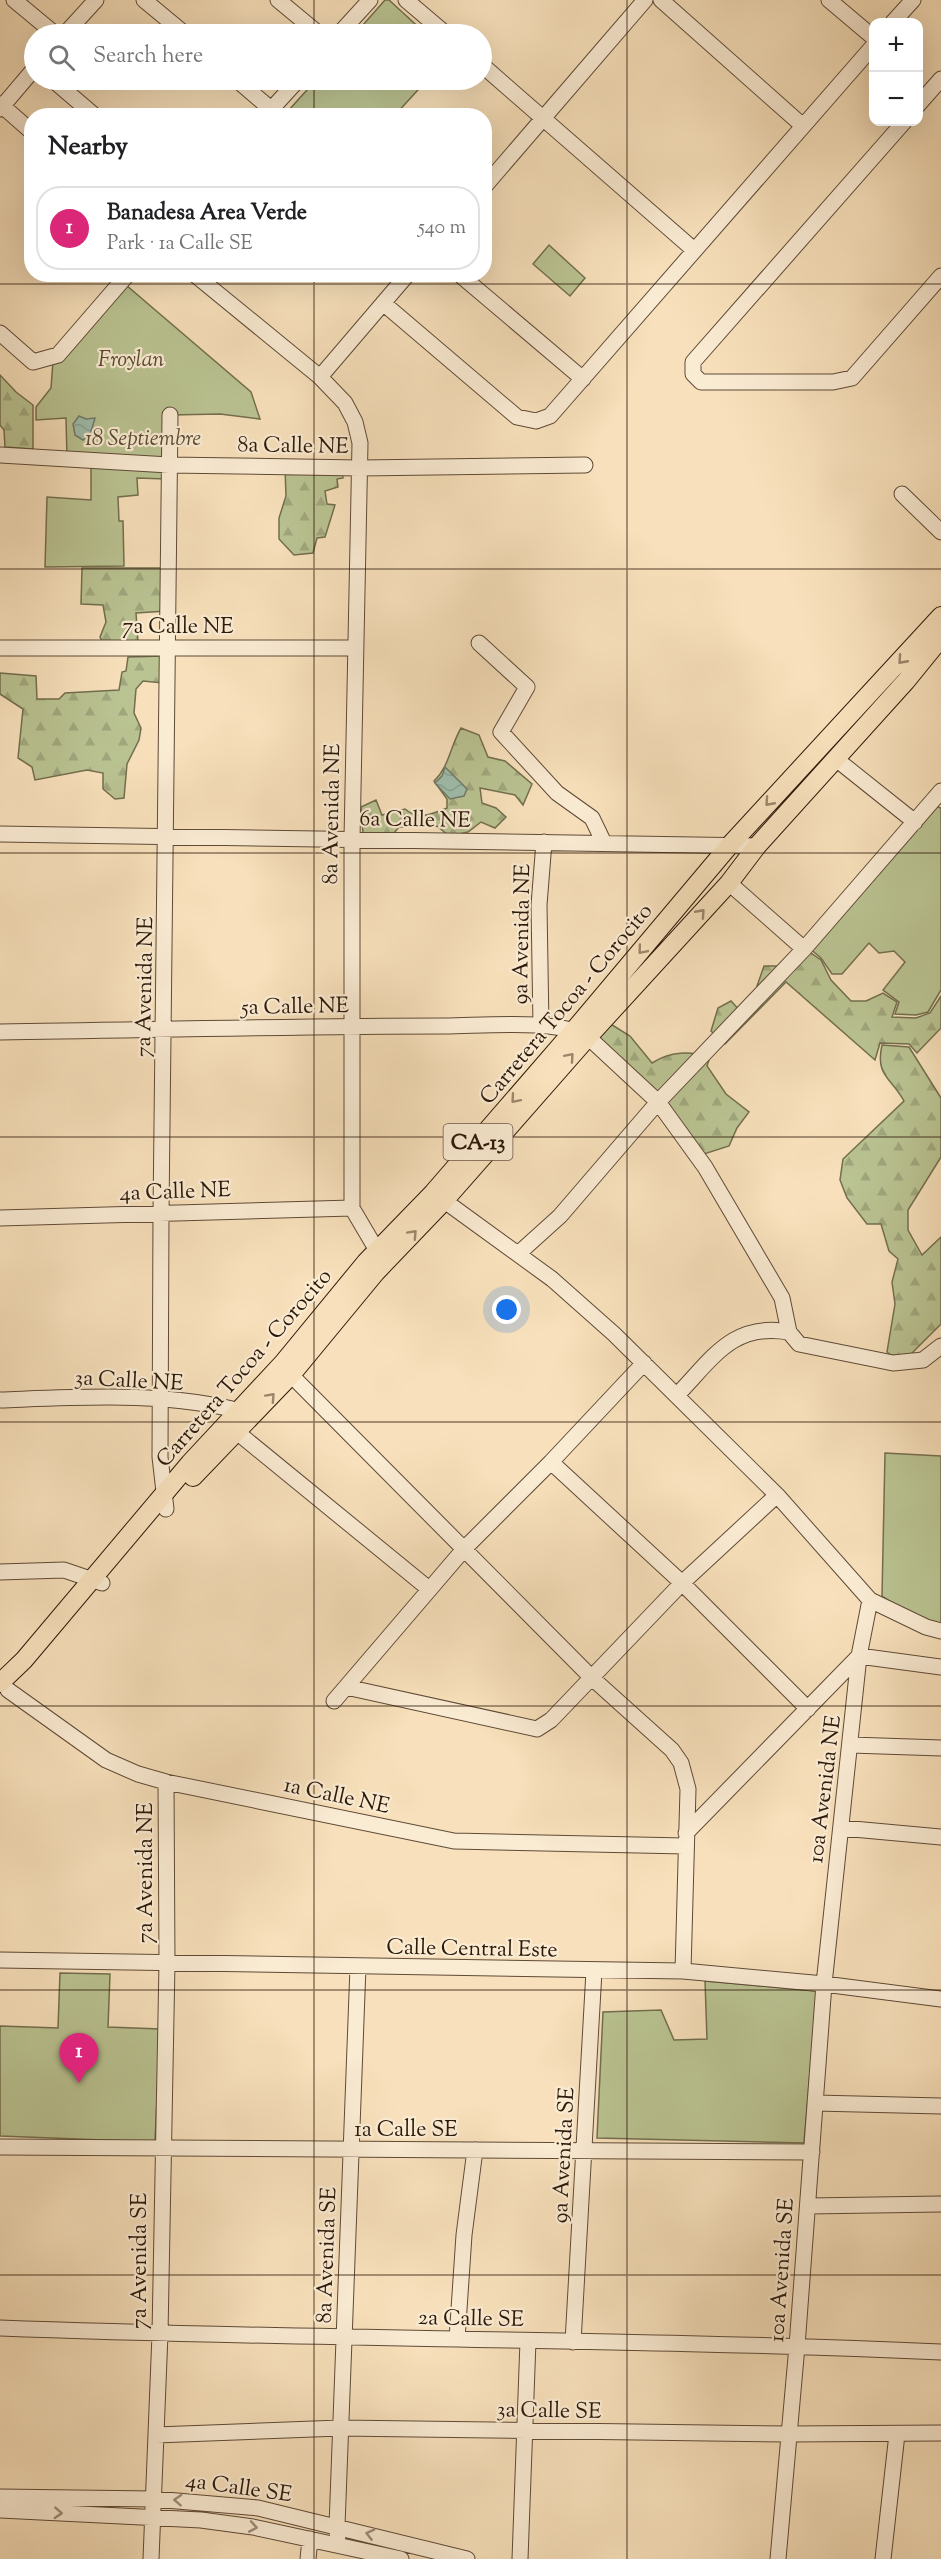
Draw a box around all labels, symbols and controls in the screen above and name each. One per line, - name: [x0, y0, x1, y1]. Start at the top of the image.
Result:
- map controls: [869, 18, 923, 126]
- button: +: [869, 18, 923, 72]
- search box: [24, 24, 492, 90]
- icon: search: [45, 41, 78, 74]
- text: Search here: [93, 41, 203, 73]
- button: −: [869, 72, 923, 126]
- text: Nearby: [48, 129, 128, 166]
- text: Banadesa Area Verde: [107, 198, 307, 230]
- text: 1: [66, 214, 73, 243]
- text: 540 m: [418, 214, 466, 243]
- text: Park · 1a Calle SE: [107, 230, 253, 259]
- park label: Froylan: [98, 345, 165, 377]
- park label: 18 Septiembre: [85, 424, 201, 456]
- street label: 8a Calle NE: [237, 430, 349, 464]
- street label: 7a Calle NE: [122, 612, 234, 644]
- one-way arrow: [898, 653, 909, 664]
- street label: 8a Avenida NE: [316, 743, 350, 885]
- one-way arrow: [765, 796, 776, 806]
- street label: 6a Calle NE: [359, 804, 471, 838]
- street label: 9a Avenida NE: [506, 864, 540, 1005]
- street label: Carretera Tocoa - Corocito: [473, 897, 661, 1113]
- one-way arrow: [694, 909, 705, 919]
- street label: 7a Avenida NE: [129, 916, 163, 1058]
- one-way arrow: [638, 943, 649, 954]
- street label: 5a Calle NE: [239, 991, 349, 1025]
- one-way arrow: [563, 1053, 574, 1064]
- one-way arrow: [511, 1092, 522, 1102]
- road number: CA-13: [444, 1124, 512, 1160]
- street label: 4a Calle NE: [119, 1175, 231, 1211]
- one-way arrow: [406, 1230, 417, 1241]
- street label: Carretera Tocoa - Corocito: [150, 1262, 341, 1475]
- your location: [492, 1295, 521, 1324]
- street label: 3a Calle NE: [74, 1363, 184, 1401]
- one-way arrow: [264, 1393, 275, 1404]
- street label: 10a Avenida NE: [801, 1714, 851, 1865]
- street label: 1a Calle NE: [280, 1770, 392, 1824]
- street label: 7a Avenida NE: [131, 1803, 163, 1943]
- street label: Calle Central Este: [386, 1933, 558, 1967]
- pin: 1: [60, 2034, 98, 2083]
- street label: 9a Avenida SE: [545, 2086, 585, 2224]
- street label: 1a Calle SE: [354, 2115, 458, 2147]
- street label: 8a Avenida SE: [310, 2186, 346, 2324]
- street label: 7a Avenida SE: [125, 2193, 157, 2329]
- street label: 10a Avenida SE: [762, 2197, 804, 2343]
- street label: 2a Calle SE: [418, 2303, 524, 2337]
- street label: 3a Calle SE: [496, 2395, 602, 2429]
- street label: 4a Calle SE: [183, 2466, 294, 2512]
- one-way arrow: [174, 2493, 183, 2506]
- one-way arrow: [54, 2507, 63, 2519]
- one-way arrow: [248, 2521, 257, 2533]
- one-way arrow: [365, 2529, 375, 2542]

